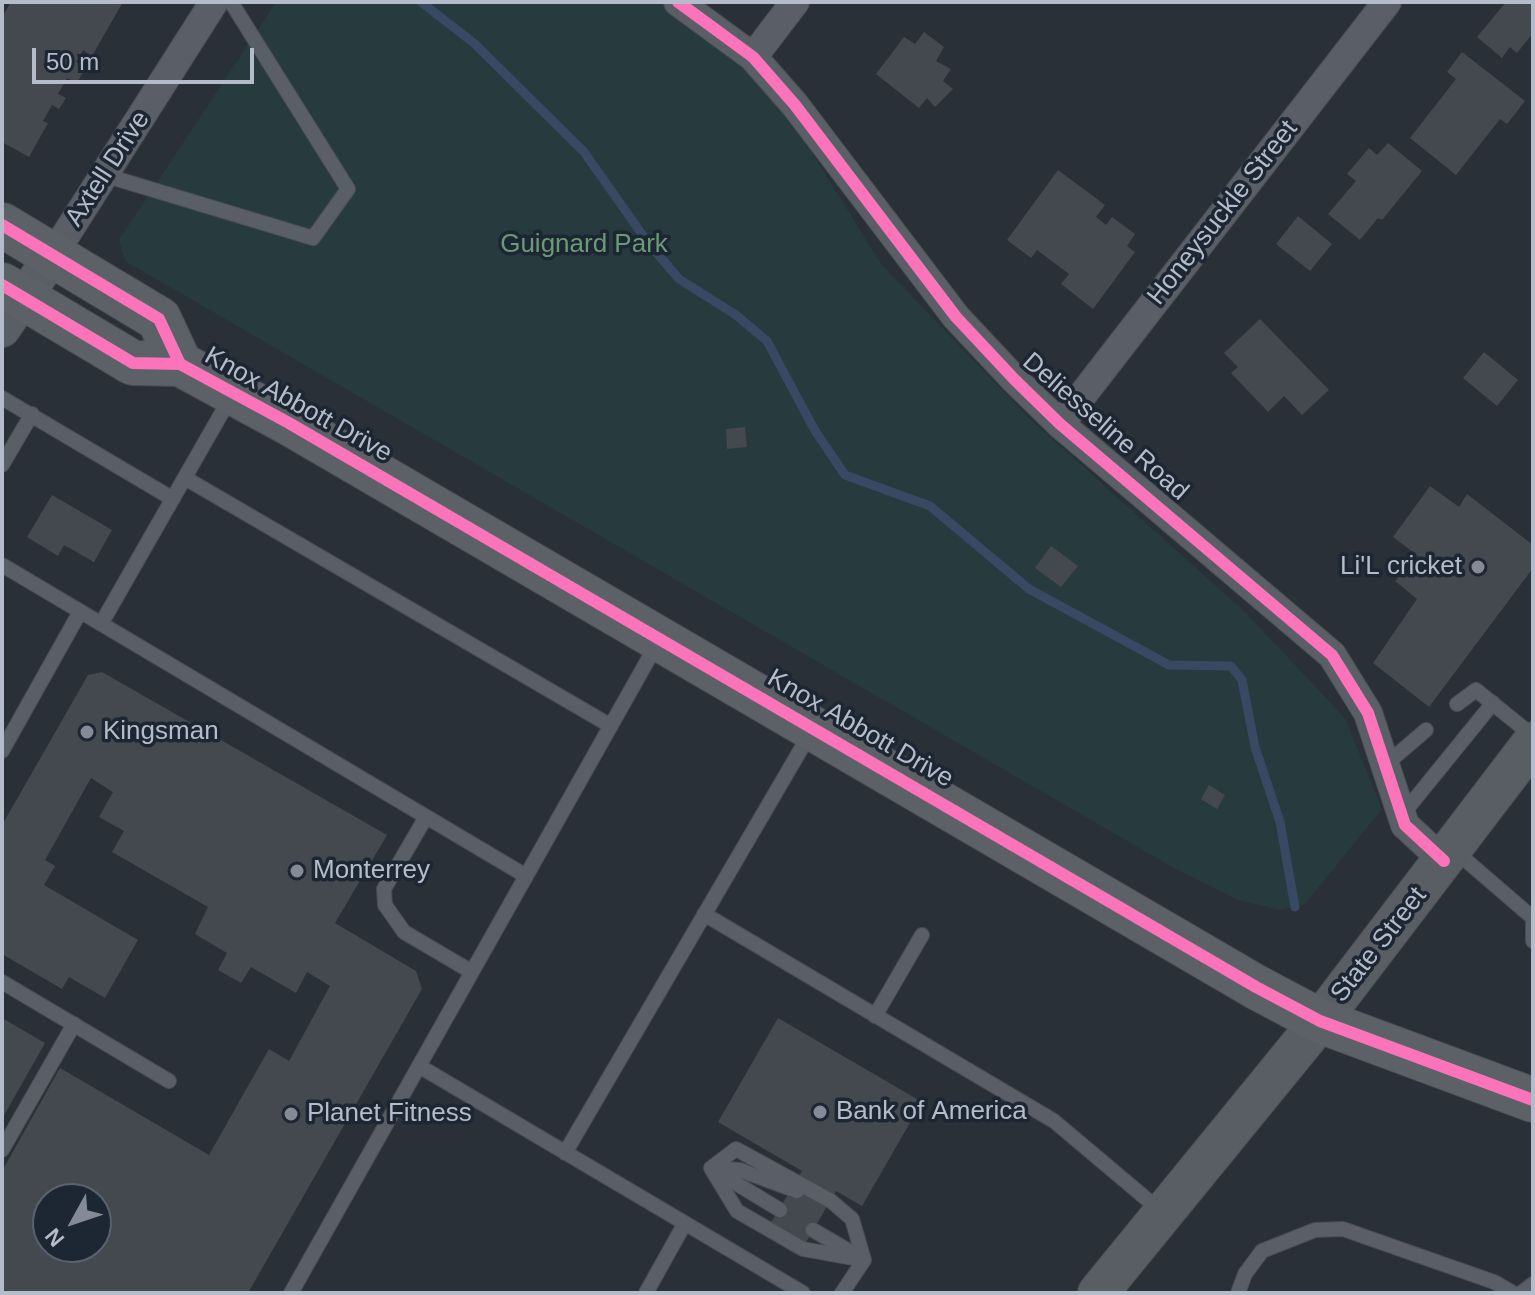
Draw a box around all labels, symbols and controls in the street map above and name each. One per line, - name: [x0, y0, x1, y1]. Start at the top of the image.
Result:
- scale bar: [36, 32, 258, 82]
- text: 50 m: [46, 48, 99, 75]
- street label: Axtell Drive: [59, 105, 157, 233]
- street label: Honeysuckle Street: [1141, 115, 1305, 311]
- park label: Guignard Park: [500, 229, 668, 261]
- street label: Knox Abbott Drive: [199, 341, 397, 469]
- street label: Deliesseline Road: [1016, 346, 1194, 508]
- place label: Li'L cricket: [1340, 551, 1462, 583]
- marker: Li'L cricket: [1469, 558, 1487, 576]
- street label: Knox Abbott Drive: [761, 663, 959, 795]
- place label: Kingsman: [103, 716, 219, 748]
- marker: Kingsman: [78, 723, 96, 741]
- place label: Monterrey: [313, 855, 430, 887]
- marker: Monterrey: [288, 862, 306, 880]
- street label: State Street: [1324, 881, 1434, 1009]
- place label: Bank of America: [836, 1096, 1027, 1128]
- place label: Planet Fitness: [307, 1098, 472, 1130]
- marker: Bank of America: [811, 1103, 829, 1121]
- marker: Planet Fitness: [282, 1105, 300, 1123]
- north arrow: [32, 1183, 112, 1263]
- text: N: [40, 1223, 69, 1252]

